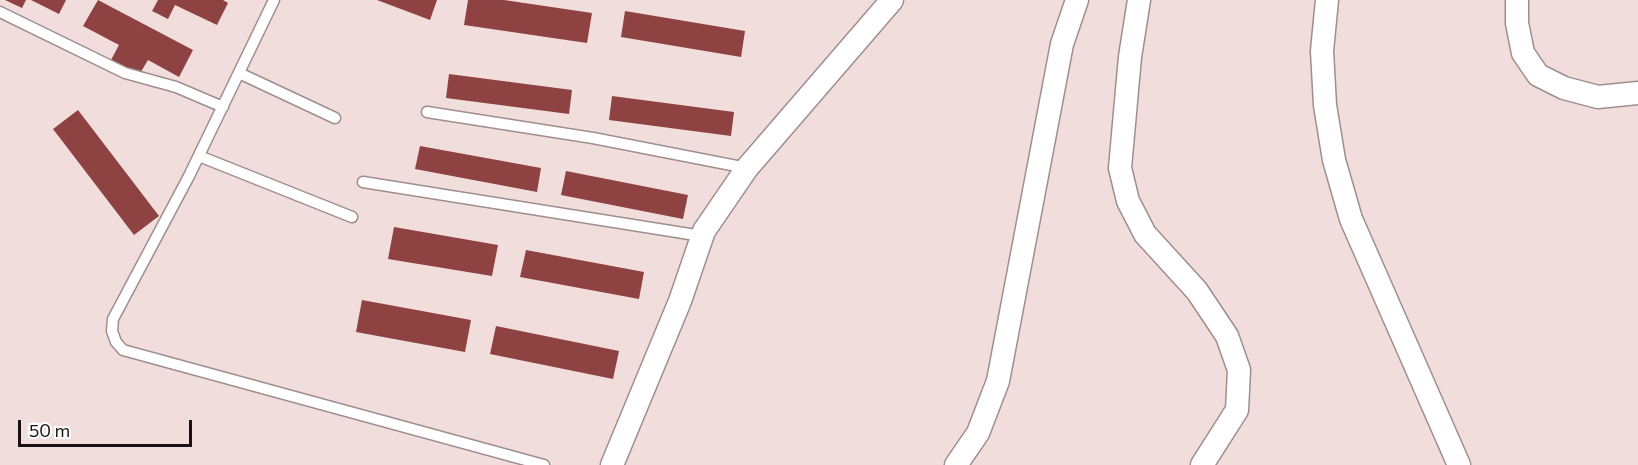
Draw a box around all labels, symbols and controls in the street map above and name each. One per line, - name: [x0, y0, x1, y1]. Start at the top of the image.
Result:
- scale bar: [21, 408, 195, 446]
- text: 50 m: [29, 419, 70, 441]

